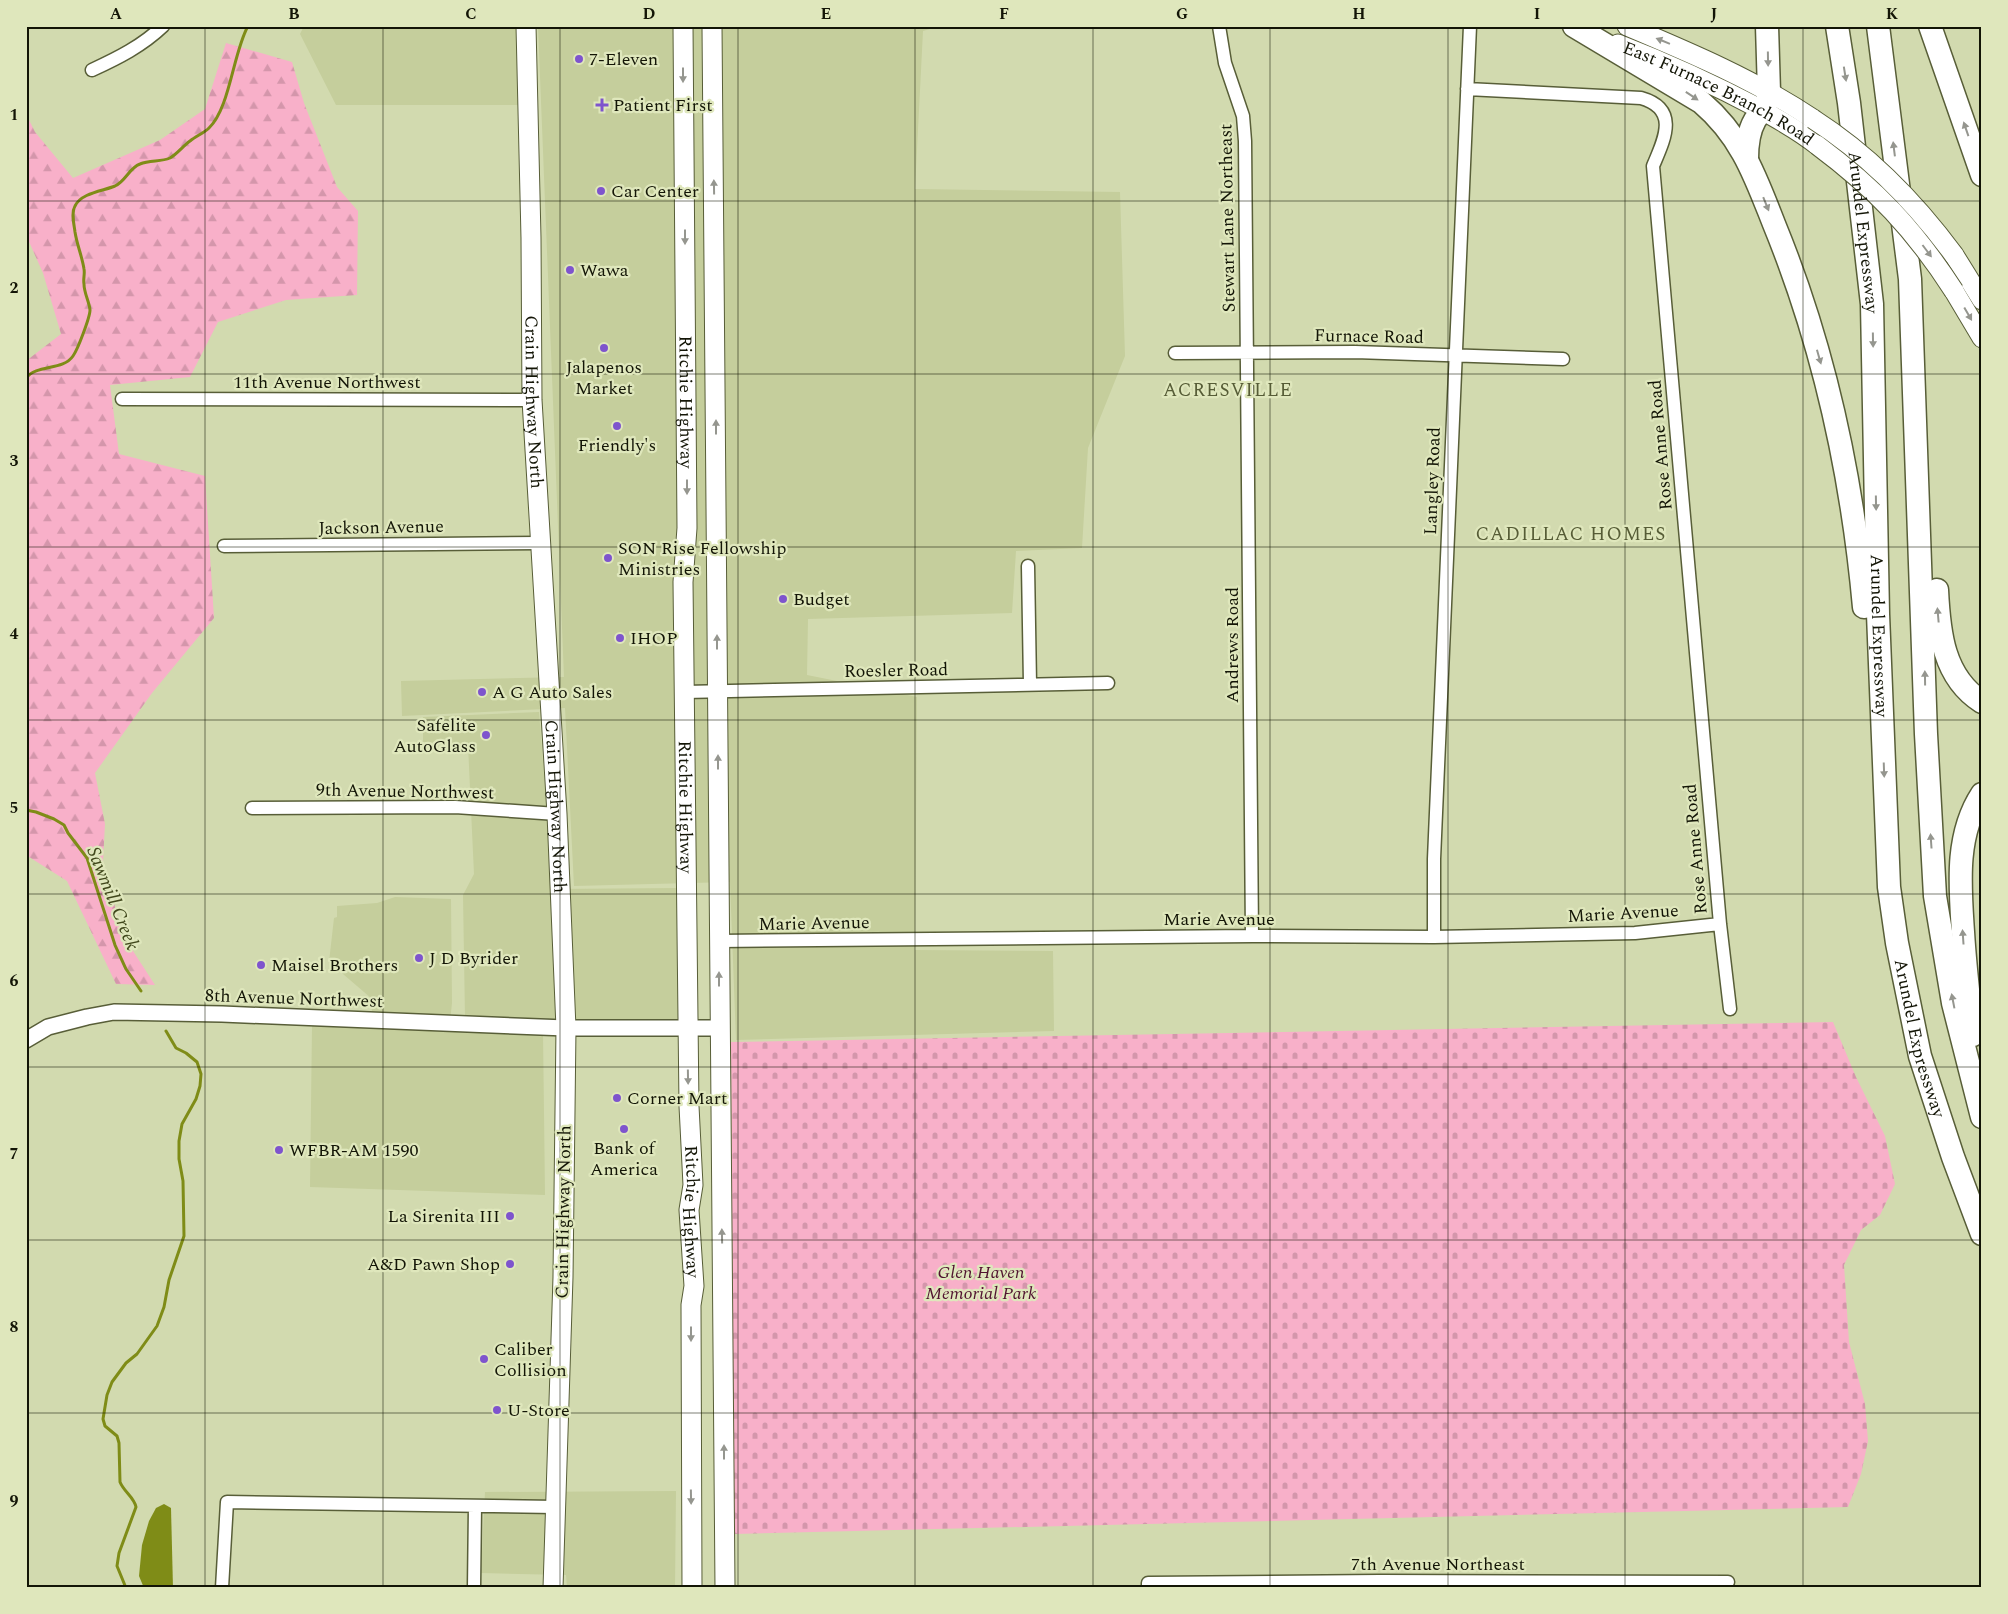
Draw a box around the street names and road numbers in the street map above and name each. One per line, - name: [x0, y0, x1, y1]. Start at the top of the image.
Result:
- street label: East Furnace Branch Road: [1619, 34, 1820, 152]
- street label: Stewart Lane Northeast: [1212, 123, 1243, 313]
- street label: Arundel Expressway: [1841, 150, 1885, 315]
- street label: Crain Highway North: [517, 315, 550, 489]
- street label: Furnace Road: [1314, 322, 1424, 351]
- street label: Ritchie Highway: [671, 335, 700, 470]
- street label: 11th Avenue Northwest: [233, 369, 421, 396]
- street label: Rose Anne Road: [1641, 379, 1680, 511]
- street label: Langley Road: [1417, 427, 1448, 535]
- street label: Jackson Avenue: [318, 513, 444, 542]
- street label: Arundel Expressway: [1863, 554, 1895, 719]
- street label: Andrews Road: [1219, 587, 1246, 703]
- street label: Roesler Road: [844, 656, 948, 685]
- street label: Crain Highway North: [537, 719, 573, 893]
- street label: Ritchie Highway: [671, 740, 699, 875]
- street label: 9th Avenue Northwest: [316, 776, 494, 807]
- street label: Rose Anne Road: [1676, 783, 1715, 915]
- street label: Marie Avenue: [1567, 897, 1679, 930]
- street label: Marie Avenue: [1163, 906, 1275, 933]
- street label: Marie Avenue: [758, 909, 870, 938]
- street label: Arundel Expressway: [1887, 957, 1953, 1123]
- street label: 8th Avenue Northwest: [204, 982, 384, 1015]
- street label: Crain Highway North: [548, 1125, 579, 1299]
- street label: Ritchie Highway: [675, 1145, 707, 1280]
- street label: 7th Avenue Northeast: [1351, 1551, 1525, 1578]

